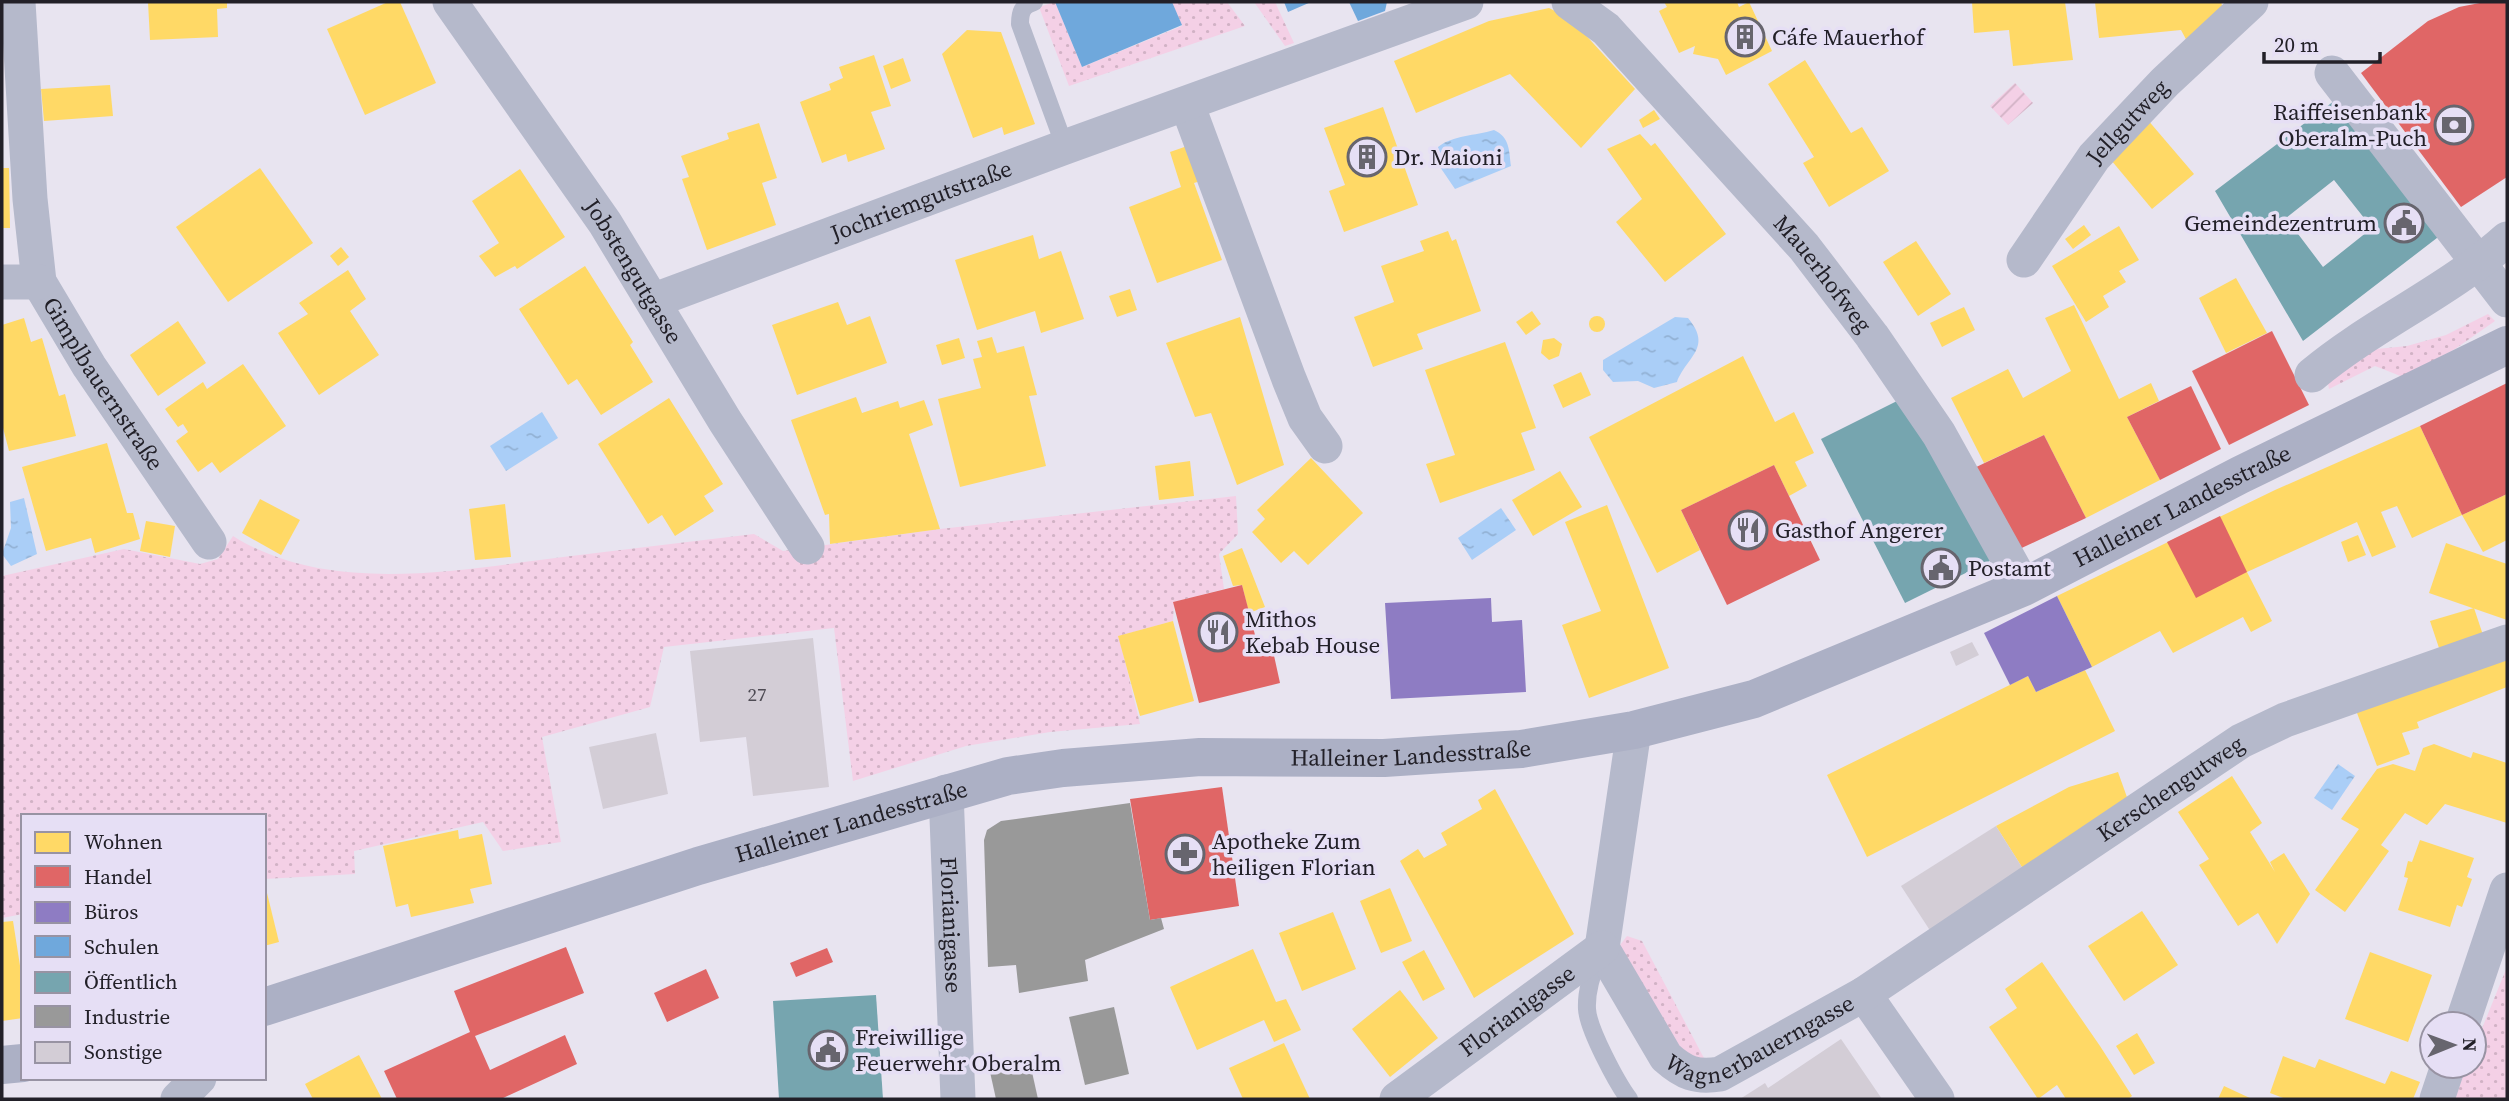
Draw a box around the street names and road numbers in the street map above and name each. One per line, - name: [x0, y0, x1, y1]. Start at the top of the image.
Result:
- street label: Jellgutweg: [2077, 72, 2176, 171]
- street label: Jochriemgutstraße: [825, 152, 1016, 250]
- street label: Jobstengutgasse: [576, 191, 690, 350]
- street label: Mauerhofweg: [1766, 208, 1880, 339]
- street label: Gimplbauernstraße: [35, 291, 171, 476]
- street label: Halleiner Landesstraße: [2068, 437, 2296, 575]
- street label: Kerschengutweg: [2091, 728, 2250, 849]
- street label: Halleiner Landesstraße: [1290, 732, 1533, 774]
- street label: Halleiner Landesstraße: [731, 773, 971, 870]
- street label: Florianigasse: [933, 856, 970, 994]
- street label: Florianigasse: [1452, 957, 1581, 1064]
- street label: Wagnerbauerngasse: [1658, 987, 1860, 1092]

